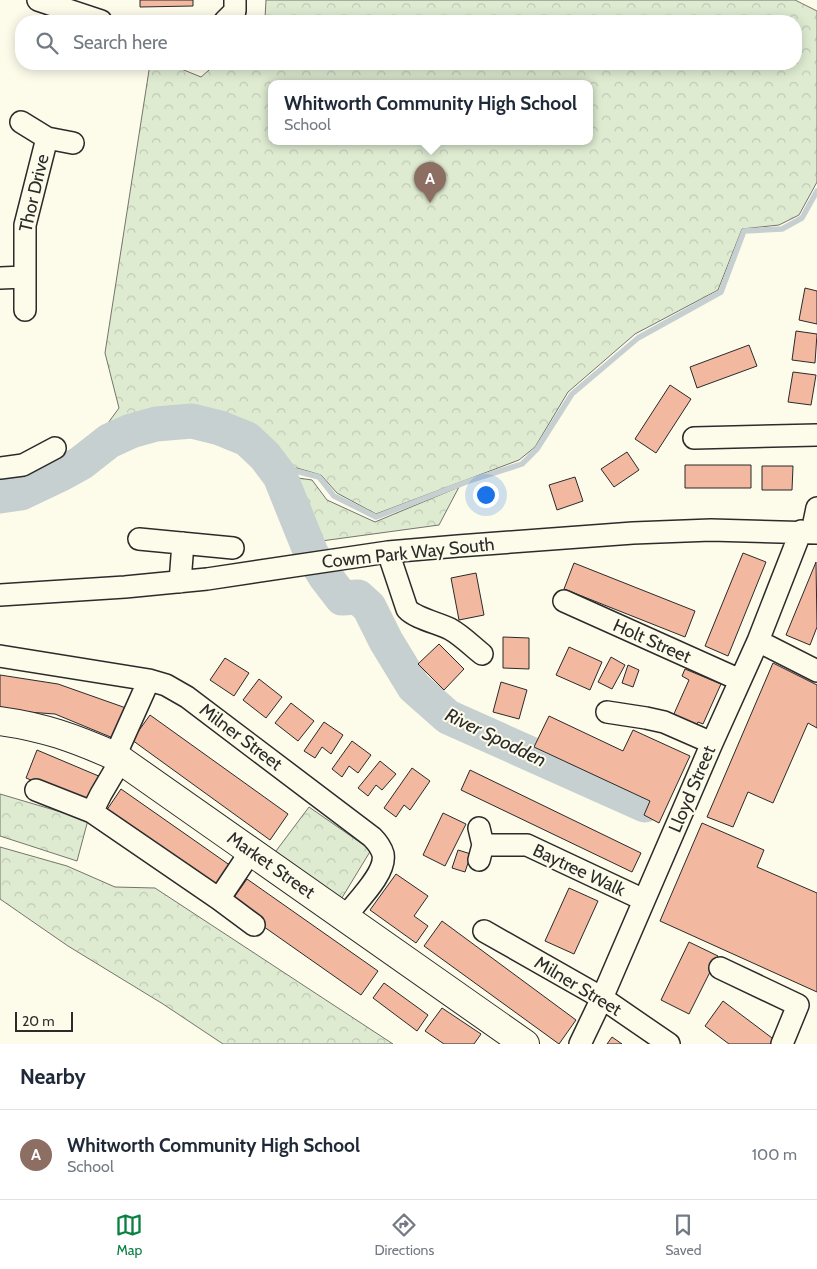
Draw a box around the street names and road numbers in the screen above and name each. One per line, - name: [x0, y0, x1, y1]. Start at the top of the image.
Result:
- street label: Thor Drive: [14, 152, 54, 234]
- street label: Cowm Park Way South: [321, 533, 495, 573]
- street label: Holt Street: [610, 614, 694, 668]
- street label: Milner Street: [195, 699, 287, 775]
- street label: Lloyd Street: [664, 742, 720, 836]
- street label: Market Street: [223, 827, 319, 903]
- street label: Baytree Walk: [529, 839, 630, 901]
- street label: Milner Street: [530, 951, 626, 1021]

